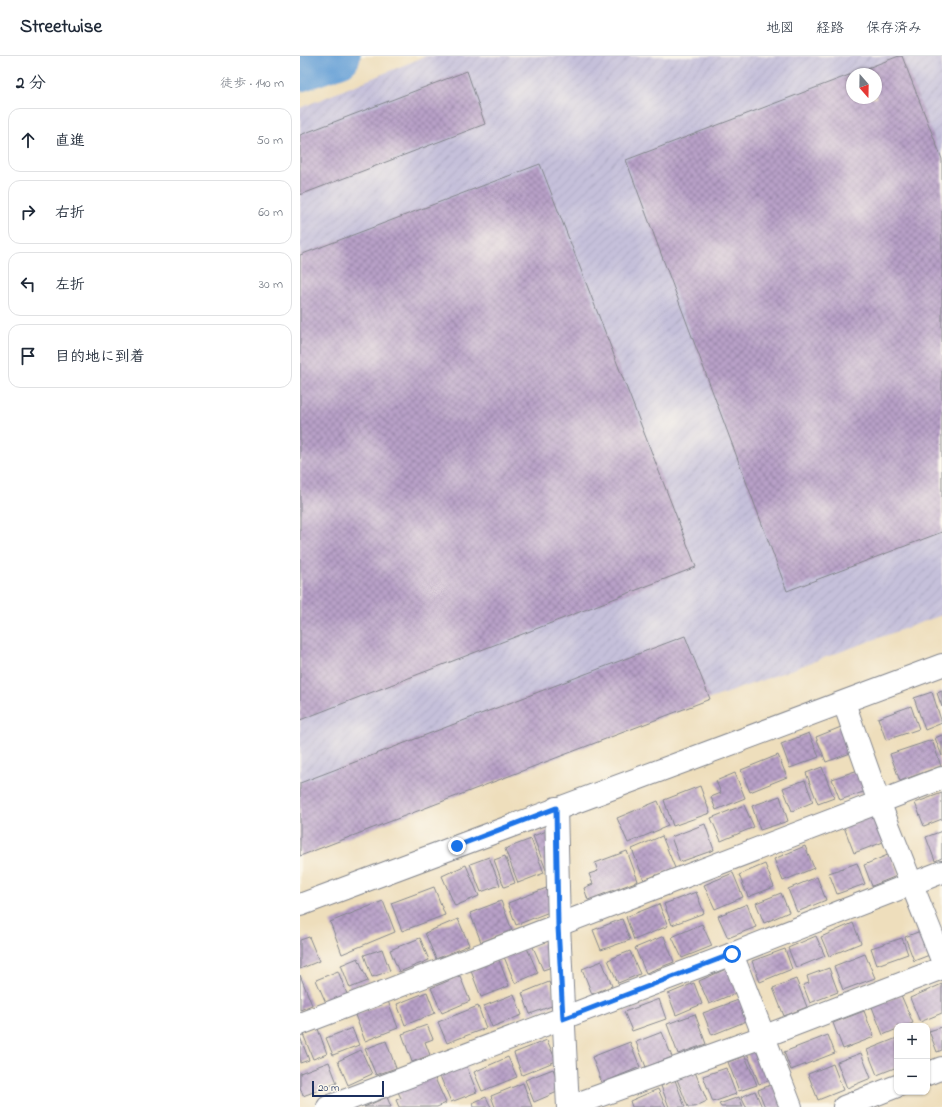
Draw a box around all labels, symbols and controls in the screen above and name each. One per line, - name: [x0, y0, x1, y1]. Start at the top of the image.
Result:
- text: Streetwise: [20, 14, 102, 41]
- text: 地図: [766, 18, 794, 39]
- text: 経路: [816, 18, 844, 39]
- text: 保存済み: [866, 18, 922, 39]
- north arrow: [846, 68, 882, 104]
- text: 2 分: [16, 71, 46, 96]
- text: 徒歩 · 140 m: [220, 74, 284, 93]
- icon: ahead: [17, 129, 39, 151]
- text: 直進: [55, 130, 85, 152]
- text: 50 m: [257, 131, 283, 150]
- icon: right: [17, 201, 39, 223]
- text: 右折: [55, 202, 85, 224]
- text: 60 m: [258, 203, 283, 222]
- icon: left: [17, 273, 39, 295]
- text: 左折: [55, 274, 85, 296]
- text: 30 m: [259, 275, 283, 294]
- icon: arrive: [17, 345, 39, 367]
- text: 目的地に到着: [55, 346, 145, 368]
- route end: [448, 837, 466, 855]
- route start: [723, 945, 741, 963]
- map controls: [894, 1023, 930, 1095]
- button: +: [894, 1023, 930, 1059]
- button: −: [894, 1059, 930, 1095]
- scale bar: [312, 1079, 384, 1098]
- text: 20 m: [318, 1080, 340, 1096]

